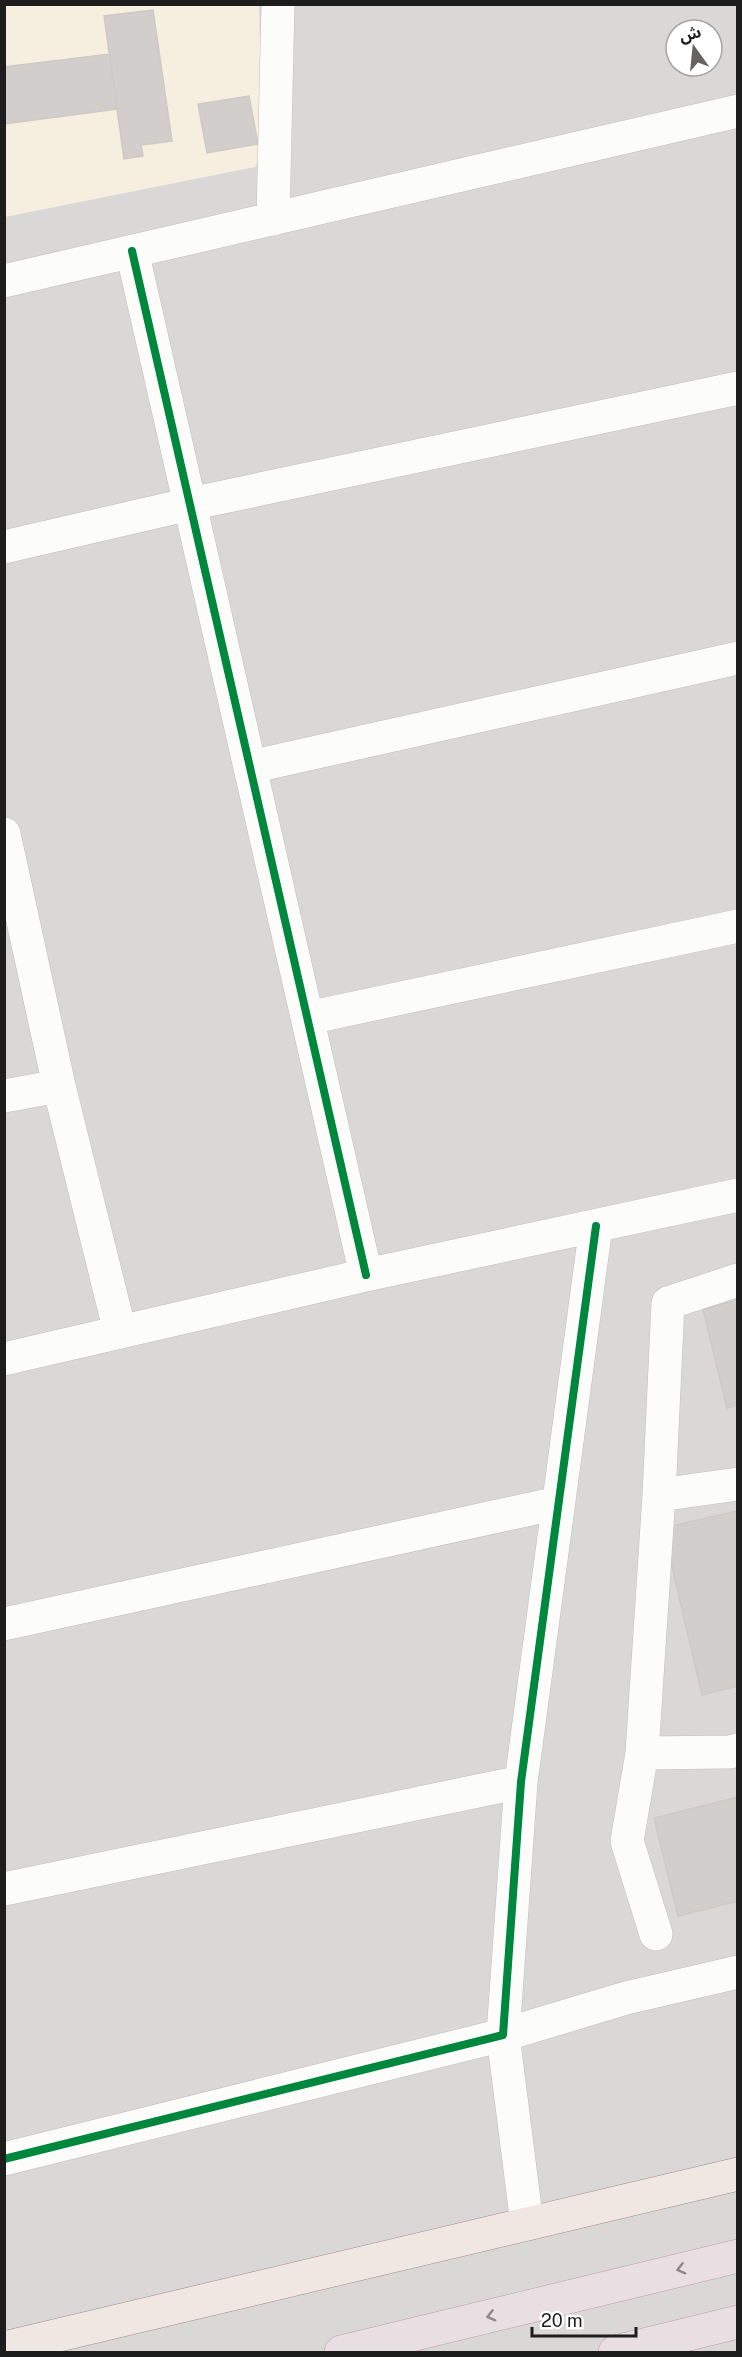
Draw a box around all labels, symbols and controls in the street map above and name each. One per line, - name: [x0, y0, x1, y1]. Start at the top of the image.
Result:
- north arrow: [664, 18, 724, 78]
- text: ش: [677, 22, 703, 46]
- one-way arrow: [676, 2262, 686, 2275]
- scale bar: [532, 2300, 636, 2338]
- one-way arrow: [486, 2308, 496, 2321]
- text: 20 m: [541, 2310, 583, 2331]

